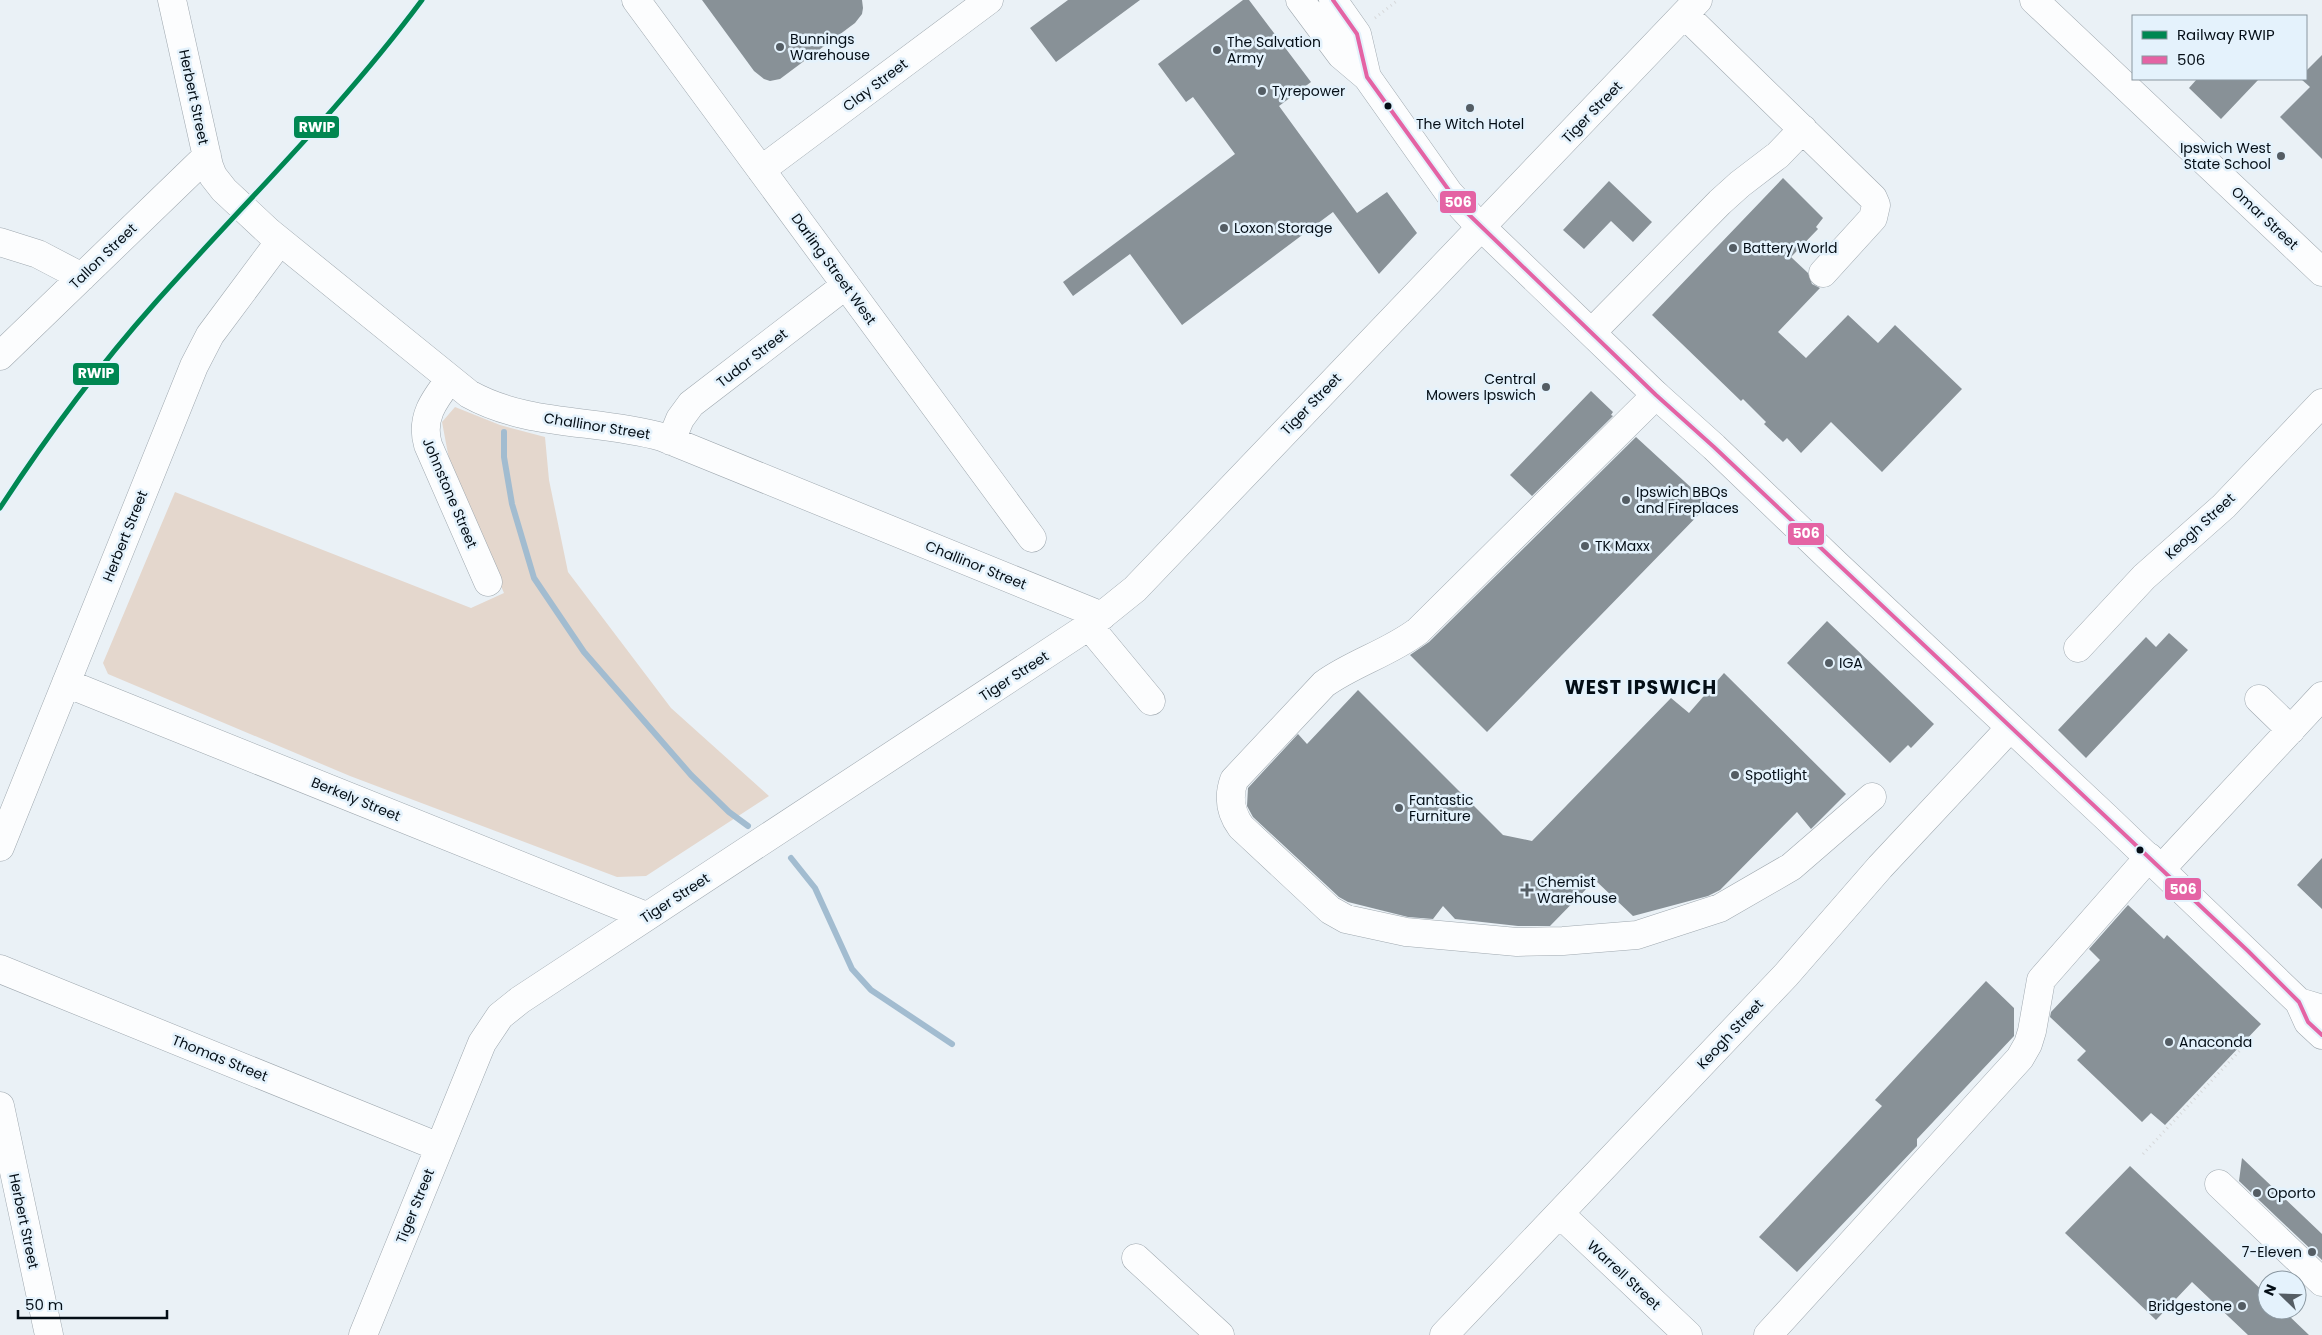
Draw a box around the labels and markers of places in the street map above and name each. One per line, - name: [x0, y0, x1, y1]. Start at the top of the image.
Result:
- place label: Bunnings Warehouse: [790, 29, 870, 65]
- place label: The Salvation Army: [1227, 32, 1321, 68]
- marker: Bunnings Warehouse: [774, 41, 786, 53]
- marker: The Salvation Army: [1211, 44, 1223, 56]
- place label: Tyrepower: [1272, 81, 1345, 101]
- marker: Tyrepower: [1256, 85, 1268, 97]
- unlabelled marker: [1383, 101, 1393, 111]
- marker: The Witch Hotel: [1464, 102, 1476, 114]
- place label: The Witch Hotel: [1416, 114, 1524, 134]
- place label: Ipswich West State School: [2180, 138, 2271, 174]
- marker: Ipswich West State School: [2275, 150, 2287, 162]
- place label: Loxon Storage: [1234, 218, 1333, 238]
- marker: Loxon Storage: [1218, 222, 1230, 234]
- place label: Battery World: [1743, 238, 1838, 258]
- marker: Battery World: [1727, 242, 1739, 254]
- place label: Central Mowers Ipswich: [1426, 369, 1536, 405]
- marker: Central Mowers Ipswich: [1540, 381, 1552, 393]
- place label: Ipswich BBQs and Fireplaces: [1636, 482, 1739, 518]
- marker: Ipswich BBQs and Fireplaces: [1620, 494, 1632, 506]
- place label: TK Maxx: [1595, 536, 1650, 556]
- marker: TK Maxx: [1579, 540, 1591, 552]
- place label: IGA: [1839, 653, 1863, 673]
- marker: IGA: [1823, 657, 1835, 669]
- place label: Spotlight: [1745, 765, 1807, 785]
- marker: Spotlight: [1729, 769, 1741, 781]
- place label: Fantastic Furniture: [1409, 790, 1473, 826]
- marker: Fantastic Furniture: [1393, 802, 1405, 814]
- unlabelled marker: [2135, 845, 2145, 855]
- place label: Chemist Warehouse: [1537, 872, 1617, 908]
- marker: Chemist Warehouse: [1521, 884, 1533, 896]
- place label: Anaconda: [2179, 1032, 2252, 1052]
- marker: Anaconda: [2163, 1036, 2175, 1048]
- place label: Oporto: [2267, 1183, 2316, 1203]
- marker: Oporto: [2251, 1187, 2263, 1199]
- place label: 7-Eleven: [2242, 1242, 2302, 1262]
- marker: 7-Eleven: [2306, 1246, 2318, 1258]
- place label: Bridgestone: [2148, 1296, 2232, 1316]
- marker: Bridgestone: [2236, 1300, 2248, 1312]

